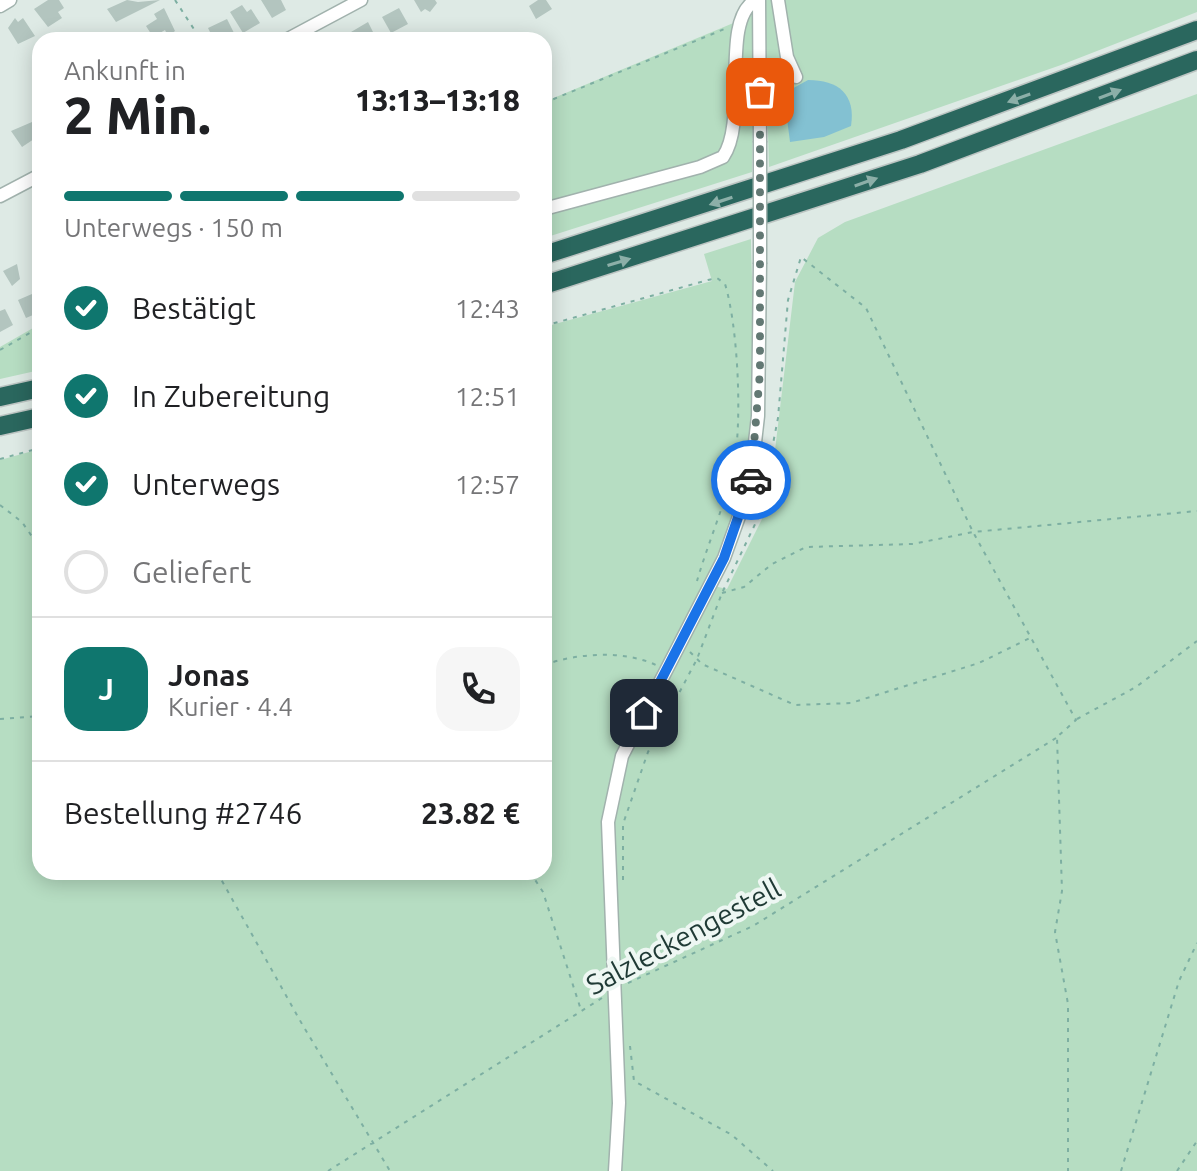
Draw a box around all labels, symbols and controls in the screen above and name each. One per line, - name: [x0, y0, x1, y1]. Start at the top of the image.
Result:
- text: Ankunft in: [64, 56, 186, 85]
- pin: [726, 58, 794, 126]
- icon: bag: [738, 70, 782, 114]
- text: 13:13–13:18: [355, 83, 520, 117]
- text: 2 Min.: [64, 86, 211, 144]
- one-way arrow: [1099, 87, 1123, 100]
- one-way arrow: [1007, 92, 1031, 104]
- one-way arrow: [854, 175, 878, 187]
- one-way arrow: [708, 195, 732, 207]
- text: Unterwegs · 150 m: [64, 213, 283, 242]
- one-way arrow: [607, 256, 631, 268]
- icon: check: [64, 286, 108, 330]
- text: Bestätigt: [132, 291, 256, 325]
- text: 12:43: [455, 294, 520, 323]
- icon: check: [64, 374, 108, 418]
- text: In Zubereitung: [132, 379, 330, 413]
- text: 12:51: [455, 382, 520, 411]
- courier: [711, 440, 791, 520]
- icon: car: [729, 458, 773, 502]
- icon: check: [64, 462, 108, 506]
- text: Unterwegs: [132, 467, 280, 501]
- text: 12:57: [455, 470, 520, 499]
- text: Geliefert: [132, 555, 251, 589]
- button: phone: [436, 647, 520, 731]
- text: Jonas: [168, 658, 250, 692]
- text: J: [98, 672, 114, 706]
- pin: [610, 679, 678, 747]
- icon: home: [622, 691, 666, 735]
- text: Kurier · 4.4: [168, 692, 293, 721]
- text: Bestellung #2746: [64, 796, 302, 830]
- text: 23.82 €: [421, 796, 520, 830]
- street label: Salzleckengestell: [581, 872, 785, 1000]

